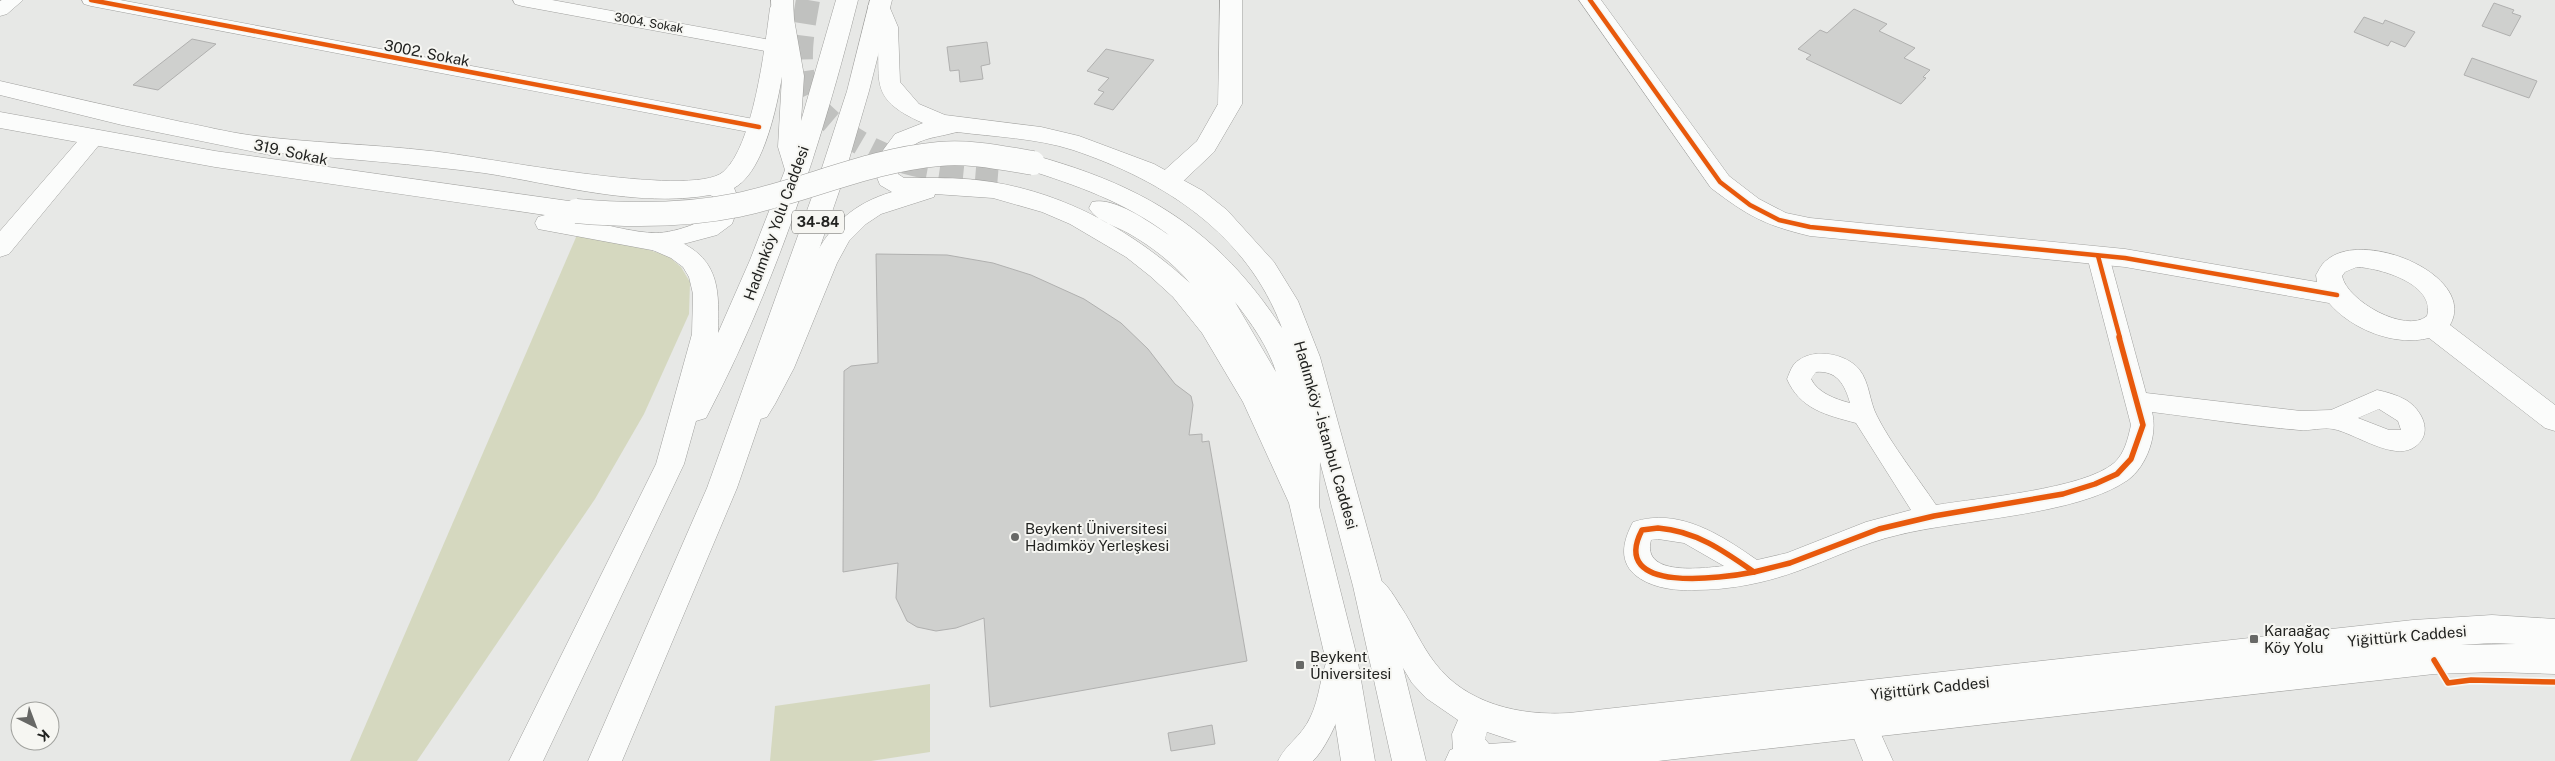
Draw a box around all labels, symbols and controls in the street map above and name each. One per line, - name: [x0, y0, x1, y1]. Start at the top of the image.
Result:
- street label: 3004. Sokak: [613, 10, 685, 36]
- street label: 3002. Sokak: [383, 36, 471, 70]
- street label: 319. Sokak: [252, 136, 330, 168]
- street label: Hadımköy Yolu Caddesi: [740, 143, 812, 303]
- road number: 34-84: [792, 210, 844, 233]
- street label: Hadımköy - İstanbul Caddesi: [1291, 339, 1362, 531]
- place label: Beykent Üniversitesi Hadımköy Yerleşkesi: [1025, 519, 1169, 554]
- marker: Beykent Üniversitesi Hadımköy Yerleşkesi: [1009, 531, 1021, 543]
- place label: Karaağaç Köy Yolu: [2264, 622, 2330, 656]
- street label: Yiğittürk Caddesi: [2347, 622, 2467, 650]
- marker: Karaağaç Köy Yolu: [2248, 633, 2260, 645]
- place label: Beykent Üniversitesi: [1310, 648, 1391, 682]
- marker: Beykent Üniversitesi: [1294, 659, 1306, 671]
- street label: Yiğittürk Caddesi: [1870, 673, 1990, 703]
- north arrow: [10, 701, 60, 751]
- text: K: [35, 726, 53, 745]

